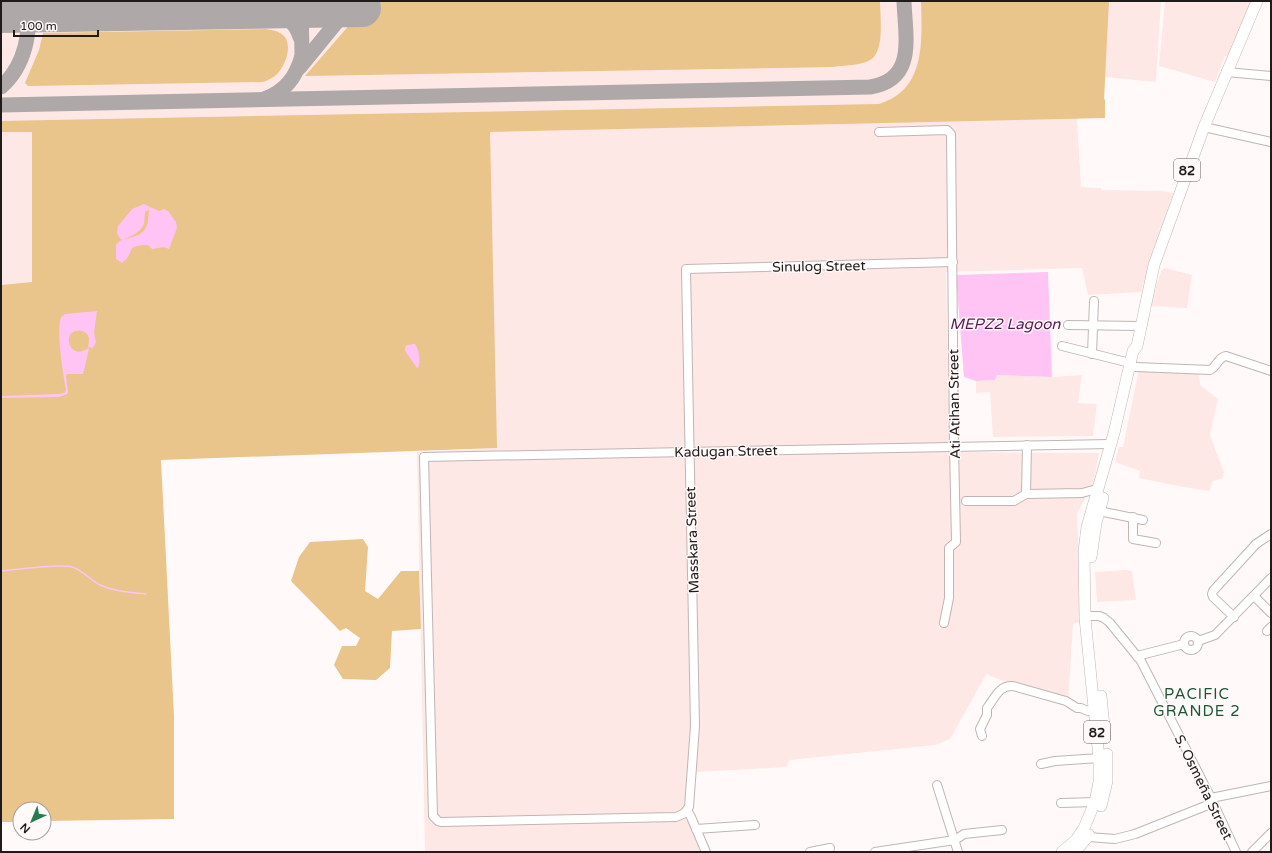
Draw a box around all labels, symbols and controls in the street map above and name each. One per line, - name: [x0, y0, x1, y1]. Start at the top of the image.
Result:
- scale bar: [14, 12, 98, 38]
- text: 100 m: [20, 19, 57, 33]
- road number: 82: [1174, 159, 1200, 181]
- street label: Sinulog Street: [772, 257, 867, 276]
- water label: MEPZ2 Lagoon: [950, 315, 1061, 333]
- street label: Ati Atihan Street: [945, 348, 964, 459]
- street label: Kadugan Street: [674, 442, 779, 461]
- street label: Masskara Street: [682, 486, 703, 594]
- district label: PACIFIC GRANDE 2: [1153, 685, 1241, 720]
- road number: 82: [1084, 721, 1110, 743]
- street label: S. Osmeña Street: [1171, 732, 1237, 843]
- north arrow: [12, 801, 52, 841]
- text: N: [18, 820, 33, 836]

